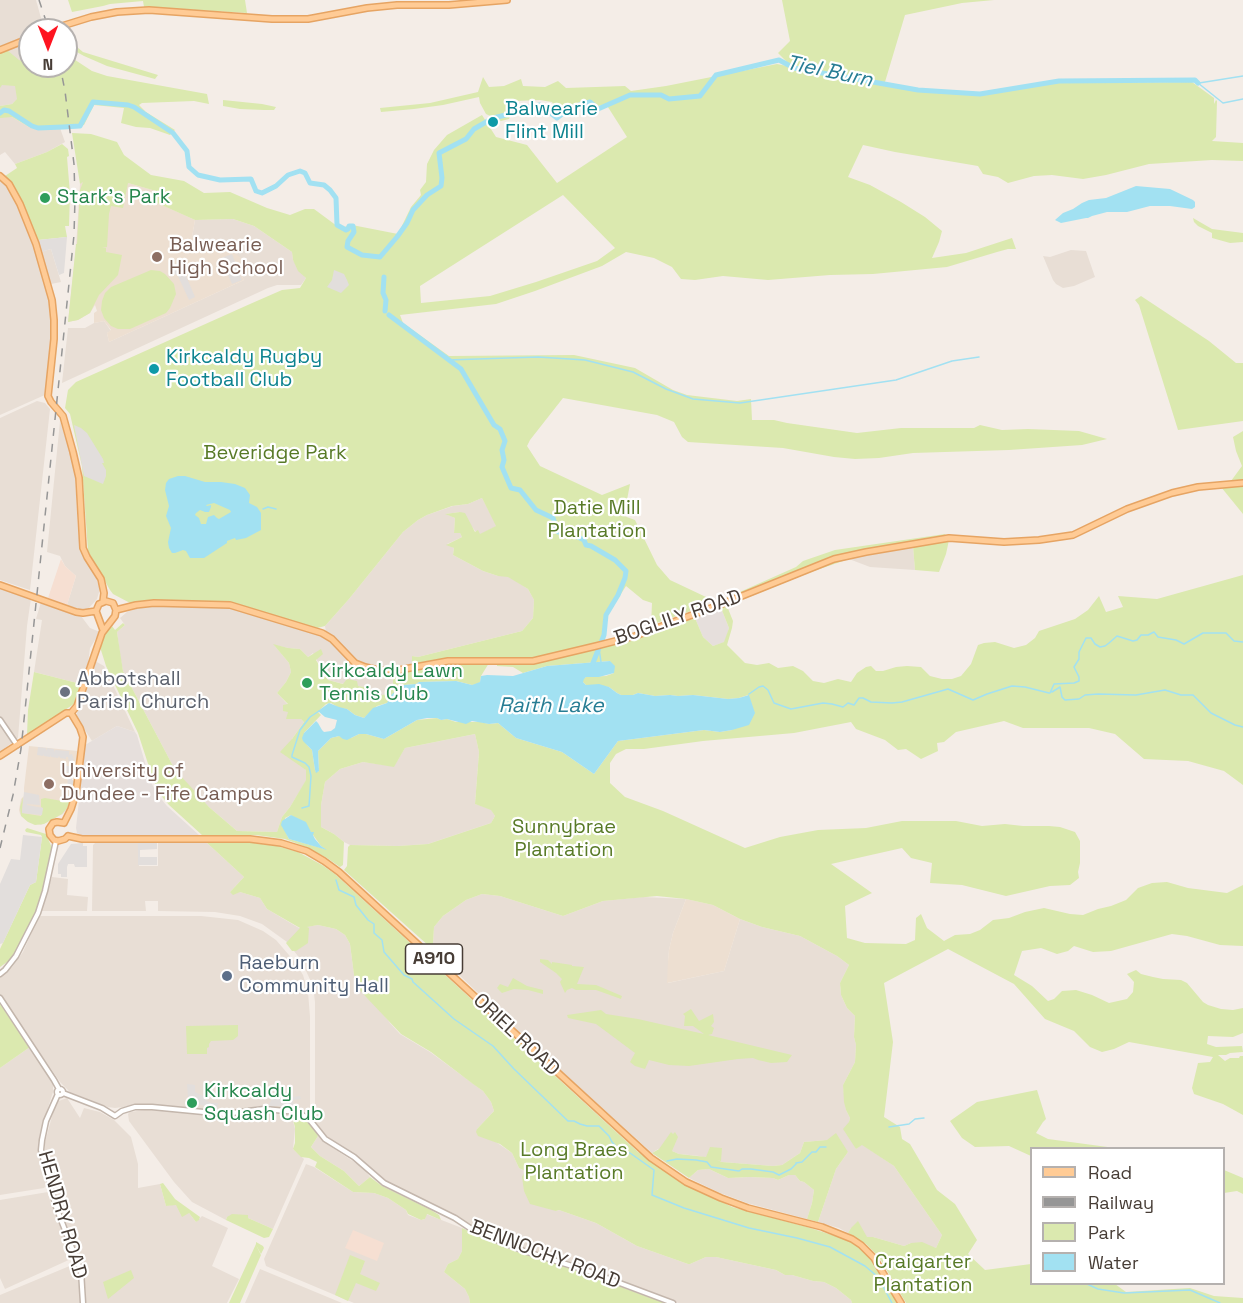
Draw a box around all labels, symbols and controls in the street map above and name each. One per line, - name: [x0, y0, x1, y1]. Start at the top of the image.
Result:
- north arrow: [18, 18, 78, 78]
- water label: Tiel Burn: [783, 51, 875, 93]
- text: N: [43, 54, 53, 75]
- place label: Balwearie Flint Mill: [505, 98, 598, 145]
- marker: Balwearie Flint Mill: [486, 115, 500, 129]
- place label: Stark's Park: [57, 186, 170, 210]
- marker: Stark's Park: [38, 191, 52, 205]
- place label: Balwearie High School: [169, 234, 283, 281]
- marker: Balwearie High School: [150, 250, 164, 264]
- place label: Kirkcaldy Rugby Football Club: [166, 346, 322, 393]
- marker: Kirkcaldy Rugby Football Club: [147, 362, 161, 376]
- park label: Beveridge Park: [203, 442, 347, 466]
- park label: Datie Mill Plantation: [547, 497, 647, 544]
- street label: BOGLILY ROAD: [611, 585, 745, 651]
- place label: Kirkcaldy Lawn Tennis Club: [319, 660, 463, 707]
- place label: Abbotshall Parish Church: [77, 668, 209, 715]
- marker: Kirkcaldy Lawn Tennis Club: [300, 676, 314, 690]
- marker: Abbotshall Parish Church: [58, 685, 72, 699]
- water label: Raith Lake: [498, 693, 604, 719]
- place label: University of Dundee - Fife Campus: [61, 760, 273, 807]
- marker: University of Dundee - Fife Campus: [42, 777, 56, 791]
- park label: Sunnybrae Plantation: [512, 816, 616, 863]
- road number: A910: [406, 944, 462, 974]
- place label: Raeburn Community Hall: [239, 952, 389, 999]
- marker: Raeburn Community Hall: [220, 969, 234, 983]
- street label: ORIEL ROAD: [468, 989, 564, 1081]
- place label: Kirkcaldy Squash Club: [204, 1080, 324, 1127]
- marker: Kirkcaldy Squash Club: [185, 1096, 199, 1110]
- park label: Long Braes Plantation: [520, 1139, 628, 1186]
- legend: [1030, 1147, 1225, 1285]
- street label: HENDRY ROAD: [32, 1148, 92, 1282]
- text: Road: [1088, 1161, 1132, 1184]
- text: Railway: [1088, 1191, 1154, 1214]
- street label: BENNOCHY ROAD: [466, 1215, 624, 1295]
- text: Park: [1088, 1221, 1125, 1244]
- park label: Craigarter Plantation: [873, 1251, 973, 1298]
- text: Water: [1088, 1251, 1139, 1274]

